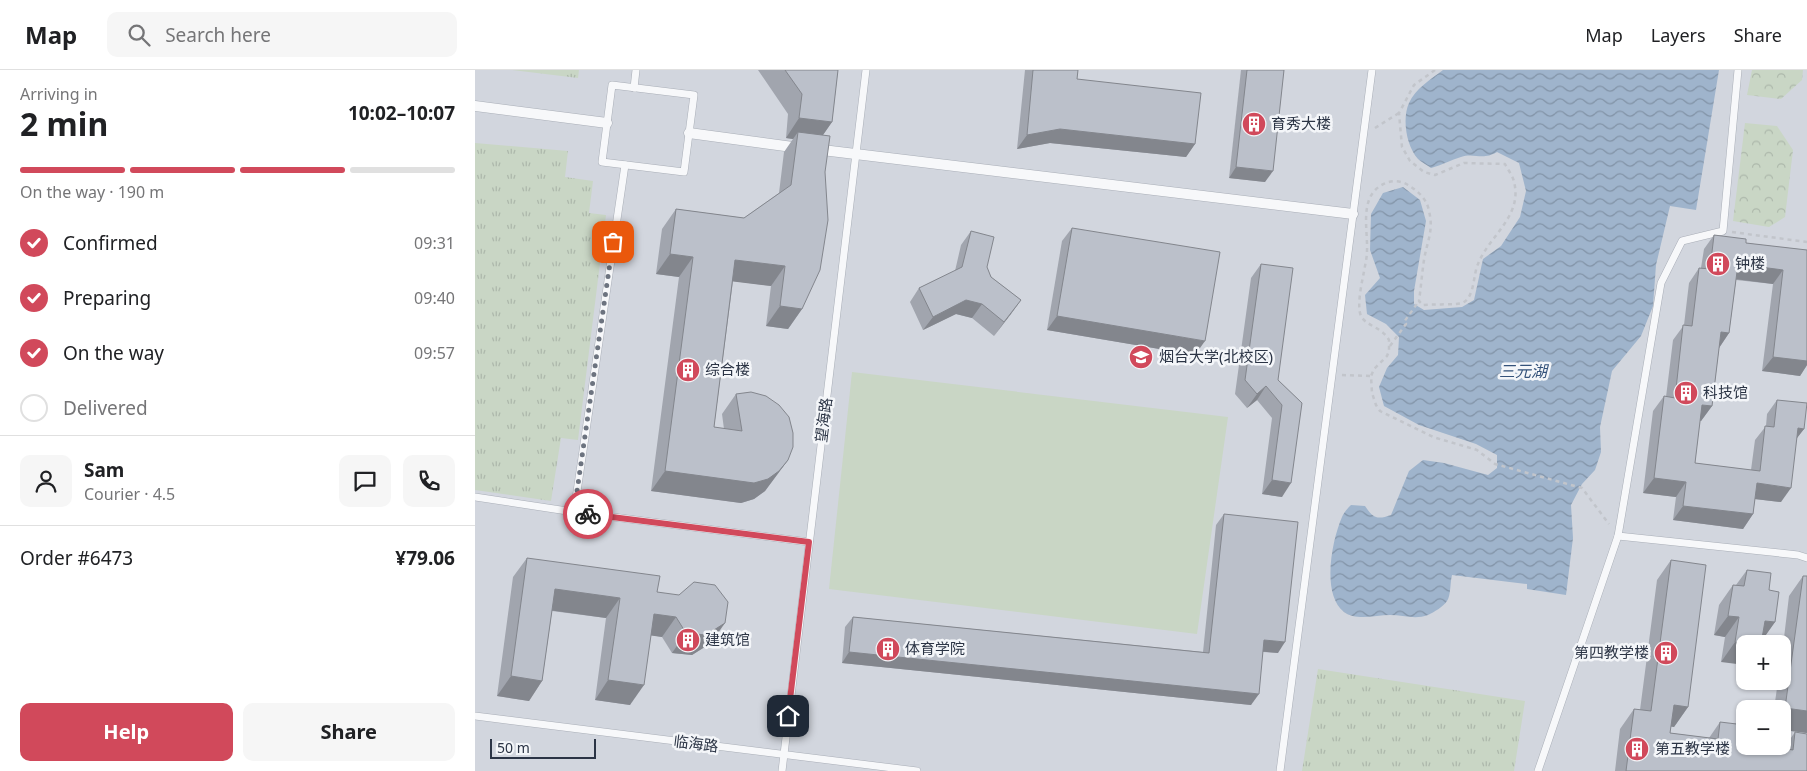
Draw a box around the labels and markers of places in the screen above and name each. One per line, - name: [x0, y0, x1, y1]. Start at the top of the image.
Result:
- building icon: 育秀大楼: [1241, 111, 1267, 137]
- place label: 育秀大楼: [1271, 113, 1331, 133]
- pin: [592, 221, 634, 263]
- building icon: 钟楼: [1705, 251, 1731, 277]
- place label: 钟楼: [1735, 253, 1765, 273]
- school or university icon: 烟台大学(北校区): [1128, 344, 1154, 370]
- place label: 烟台大学(北校区): [1159, 346, 1273, 366]
- building icon: 综合楼: [675, 357, 701, 383]
- place label: 综合楼: [705, 359, 750, 379]
- building icon: 科技馆: [1673, 380, 1699, 406]
- place label: 科技馆: [1703, 382, 1748, 402]
- building icon: 建筑馆: [675, 627, 701, 653]
- place label: 建筑馆: [705, 629, 750, 649]
- building icon: 体育学院: [875, 636, 901, 662]
- place label: 体育学院: [905, 638, 965, 658]
- building icon: 第四教学楼: [1653, 640, 1679, 666]
- place label: 第四教学楼: [1574, 642, 1649, 662]
- pin: [767, 695, 809, 737]
- building icon: 第五教学楼: [1624, 736, 1650, 762]
- place label: 第五教学楼: [1655, 738, 1730, 758]

